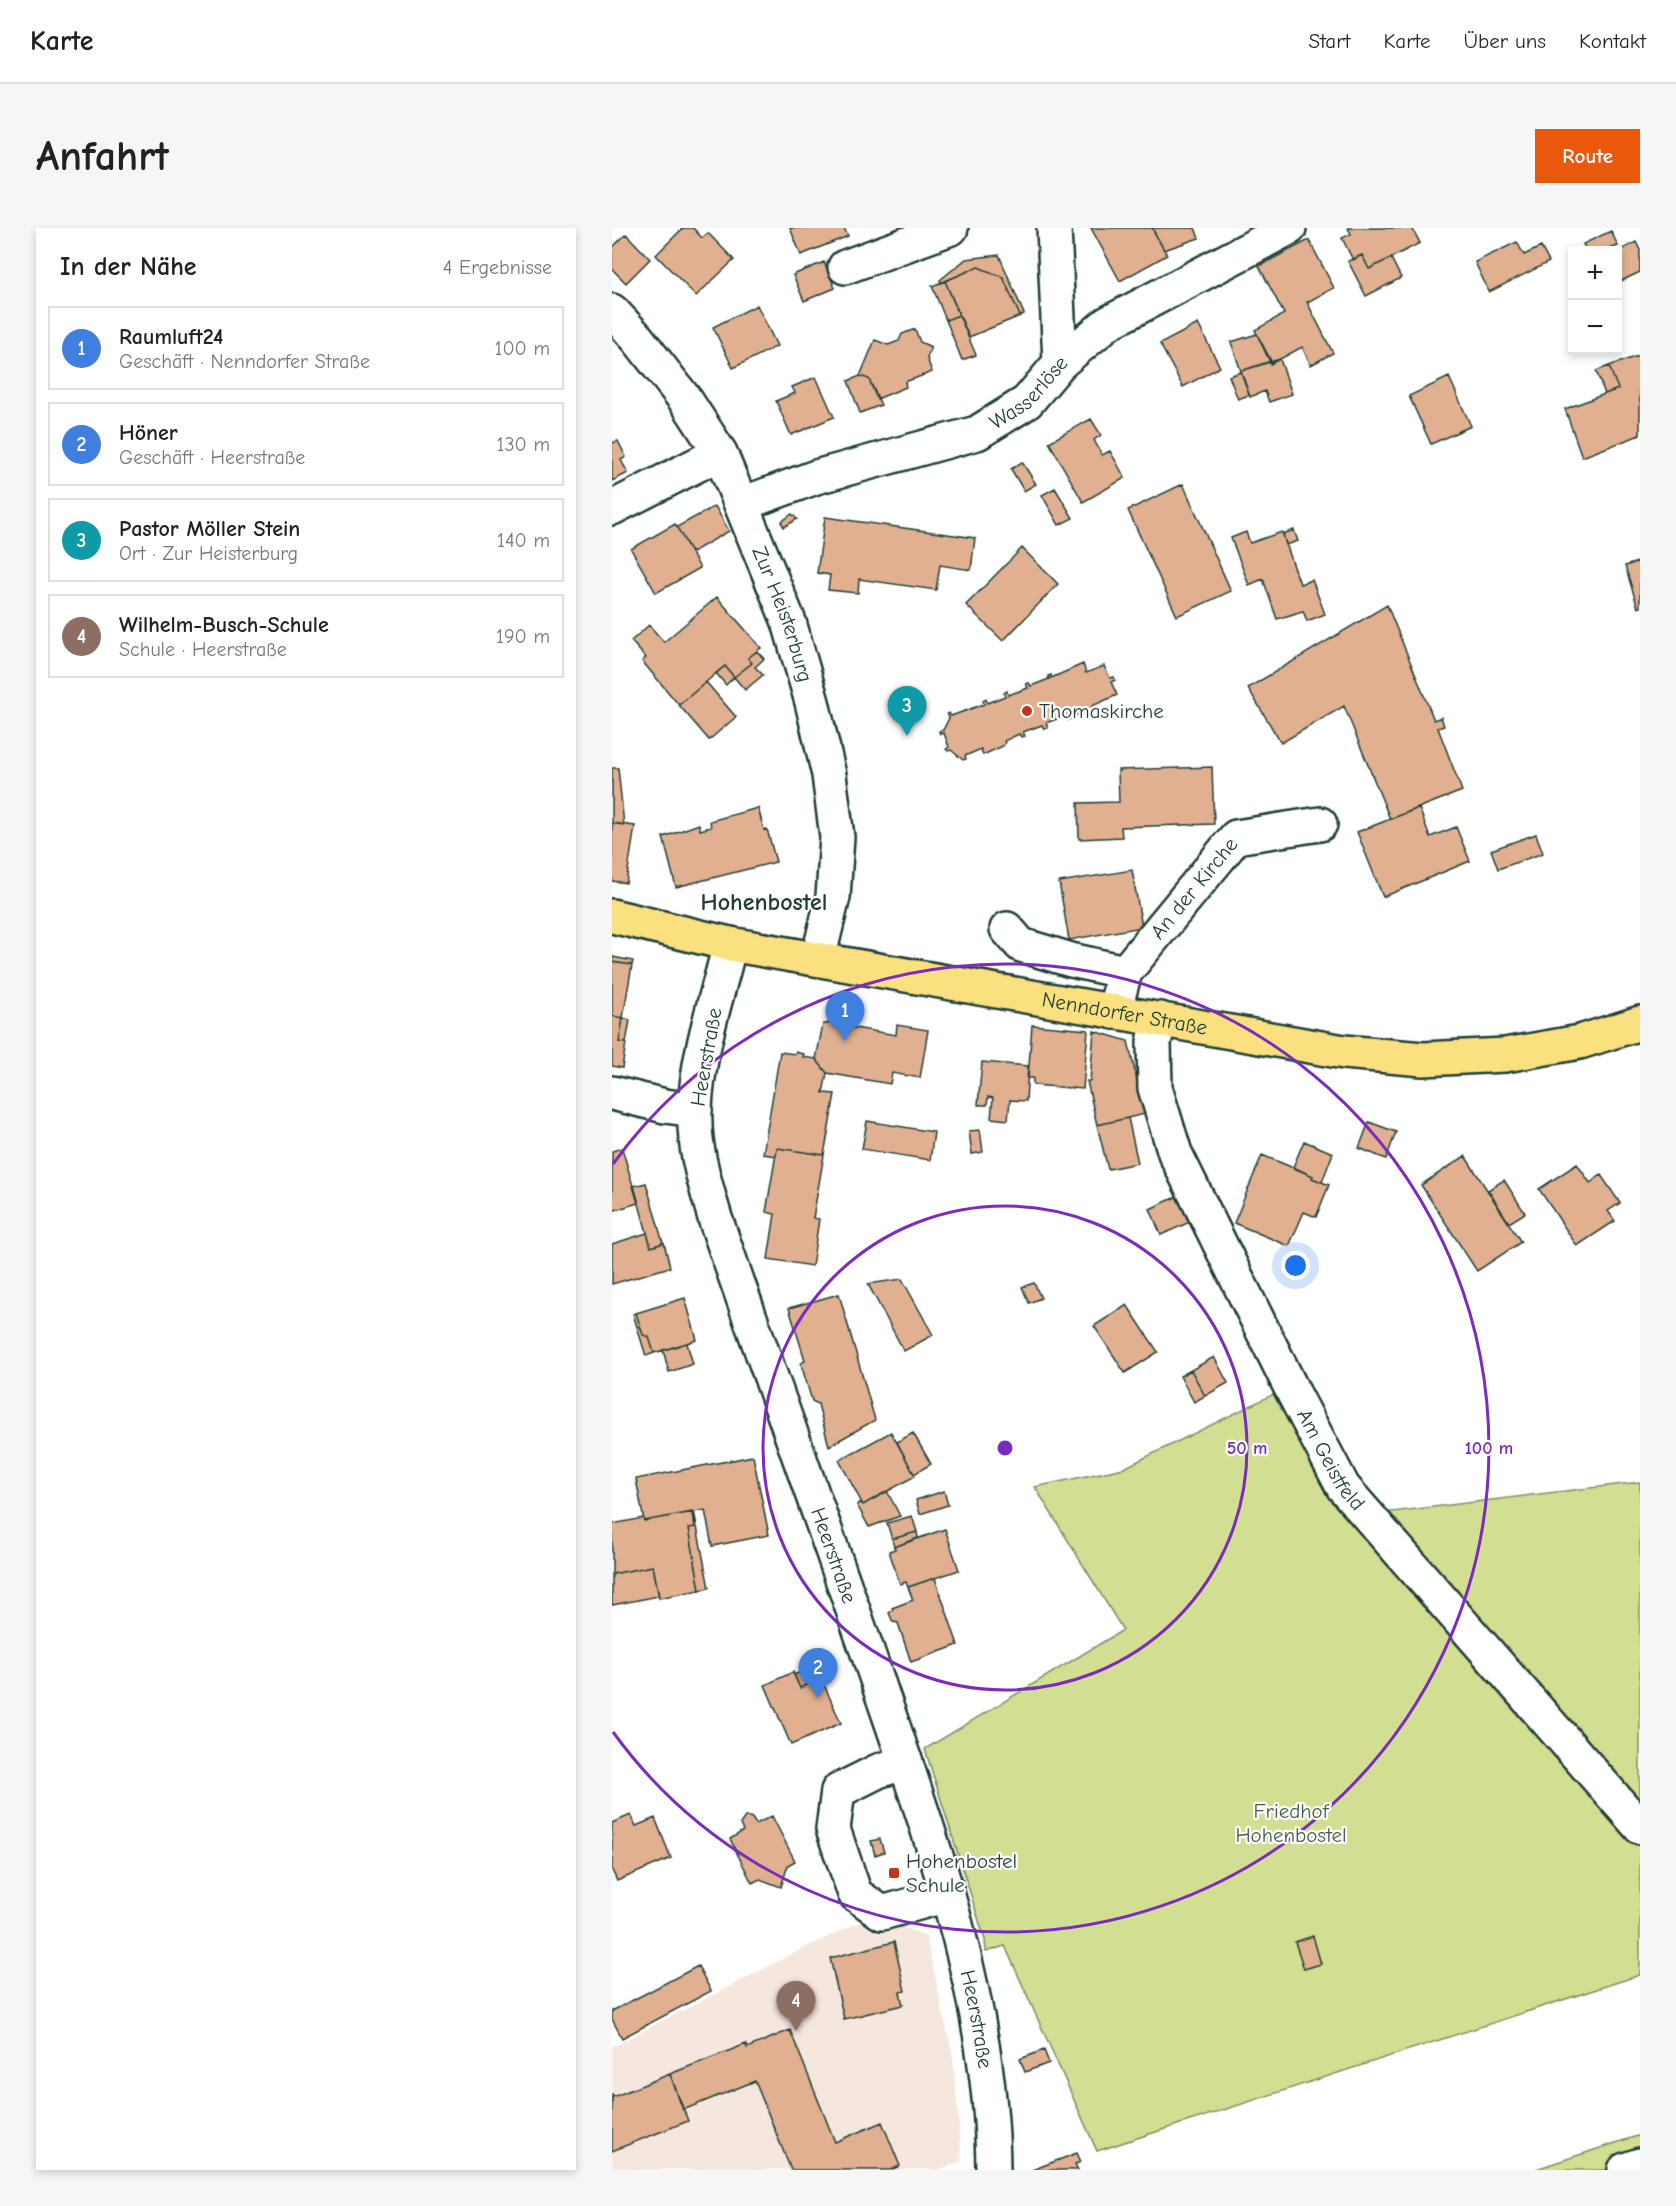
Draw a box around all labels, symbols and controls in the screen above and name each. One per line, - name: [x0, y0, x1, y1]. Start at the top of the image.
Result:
- text: Karte: [30, 25, 94, 57]
- text: Start: [1308, 29, 1351, 53]
- text: Karte: [1384, 29, 1430, 53]
- text: Über uns: [1463, 29, 1546, 53]
- text: Kontakt: [1579, 29, 1646, 53]
- button: Route: [1535, 129, 1640, 183]
- text: Anfahrt: [36, 132, 169, 181]
- map controls: [1568, 246, 1622, 354]
- button: +: [1568, 246, 1622, 300]
- text: In der Nähe: [60, 252, 197, 282]
- text: 4 Ergebnisse: [443, 256, 552, 279]
- button: −: [1568, 300, 1622, 354]
- text: Raumluft24: [119, 324, 223, 350]
- text: 1: [78, 337, 85, 360]
- text: 100 m: [495, 337, 550, 360]
- text: Geschäft · Nenndorfer Straße: [119, 350, 370, 373]
- street label: Wasserlöse: [985, 350, 1072, 434]
- text: Höner: [119, 420, 178, 446]
- text: 2: [77, 433, 86, 456]
- text: 130 m: [497, 433, 550, 456]
- text: Geschäft · Heerstraße: [119, 446, 305, 469]
- text: Pastor Möller Stein: [119, 516, 300, 542]
- text: 3: [77, 529, 86, 552]
- text: 140 m: [497, 529, 550, 552]
- text: Ort · Zur Heisterburg: [119, 542, 298, 565]
- street label: Zur Heisterburg: [747, 543, 818, 685]
- text: Wilhelm-Busch-Schule: [119, 612, 329, 638]
- text: 4: [77, 625, 86, 648]
- text: 190 m: [496, 625, 550, 648]
- text: Schule · Heerstraße: [119, 638, 287, 661]
- pin: 3: [888, 686, 926, 736]
- place label: Thomaskirche: [1039, 699, 1164, 723]
- marker: Thomaskirche: [1020, 704, 1034, 718]
- street label: An der Kirche: [1145, 833, 1243, 944]
- district label: Hohenbostel: [701, 888, 827, 916]
- street label: Nenndorfer Straße: [1040, 987, 1209, 1040]
- pin: 1: [826, 992, 864, 1041]
- street label: Heerstraße: [686, 1006, 726, 1108]
- your location: [1281, 1251, 1310, 1280]
- street label: Am Geistfeld: [1292, 1405, 1370, 1515]
- centre of rings: [995, 1438, 1015, 1458]
- text: 50 m: [1227, 1438, 1267, 1459]
- text: 100 m: [1465, 1438, 1513, 1459]
- street label: Heerstraße: [806, 1504, 862, 1606]
- pin: 2: [798, 1648, 838, 1698]
- park label: Friedhof Hohenbostel: [1235, 1799, 1347, 1847]
- place label: Hohenbostel Schule: [906, 1849, 1017, 1897]
- marker: Hohenbostel Schule: [887, 1866, 901, 1880]
- street label: Heerstraße: [956, 1968, 997, 2070]
- pin: 4: [776, 1982, 816, 2031]

